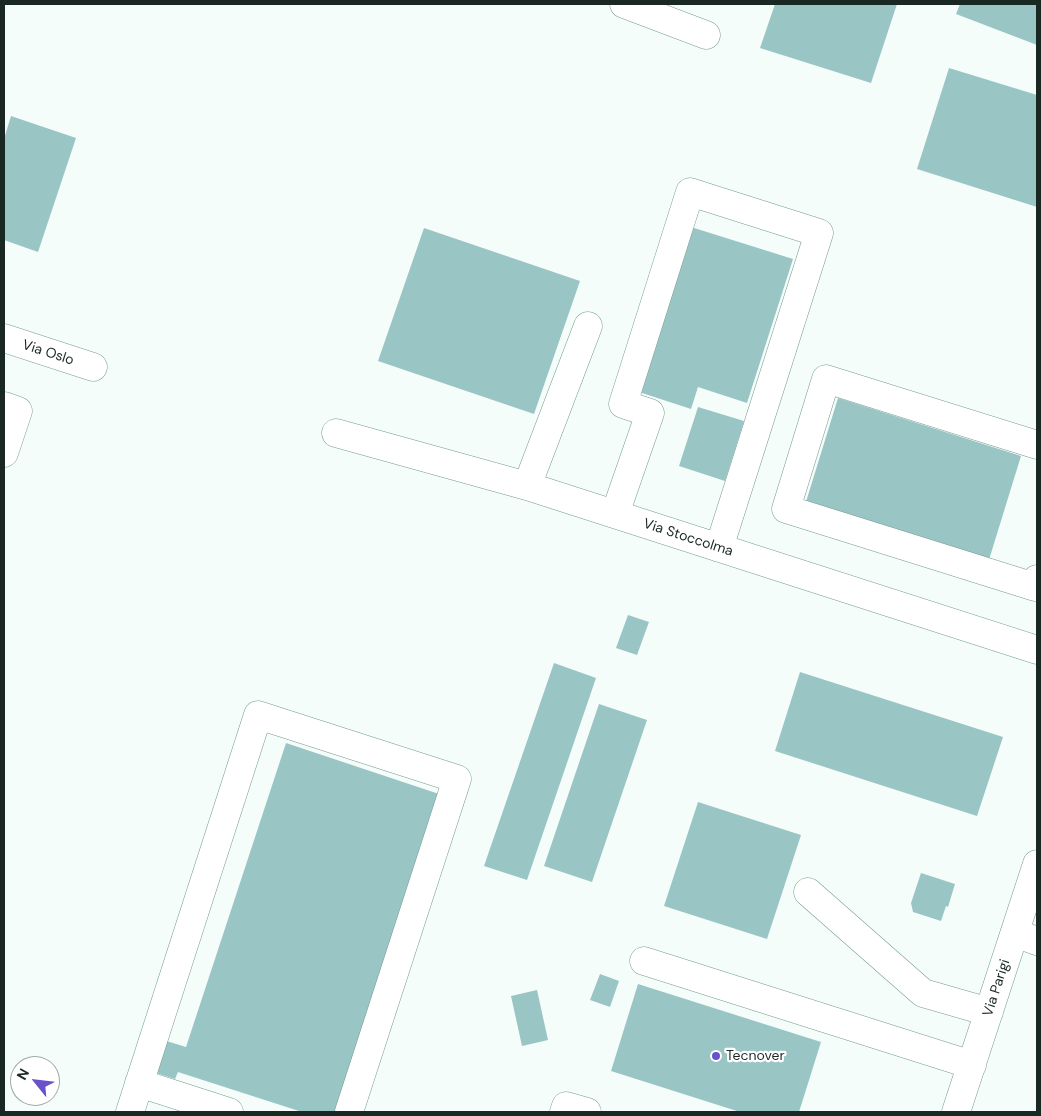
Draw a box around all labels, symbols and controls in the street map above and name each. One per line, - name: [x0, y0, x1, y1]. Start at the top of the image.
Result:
- street label: Via Oslo: [20, 337, 76, 369]
- street label: Via Stoccolma: [641, 516, 735, 560]
- street label: Via Parigi: [980, 957, 1014, 1019]
- place label: Tecnover: [726, 1048, 785, 1064]
- marker: Tecnover: [710, 1050, 722, 1062]
- north arrow: [10, 1056, 60, 1106]
- text: N: [12, 1065, 33, 1083]

